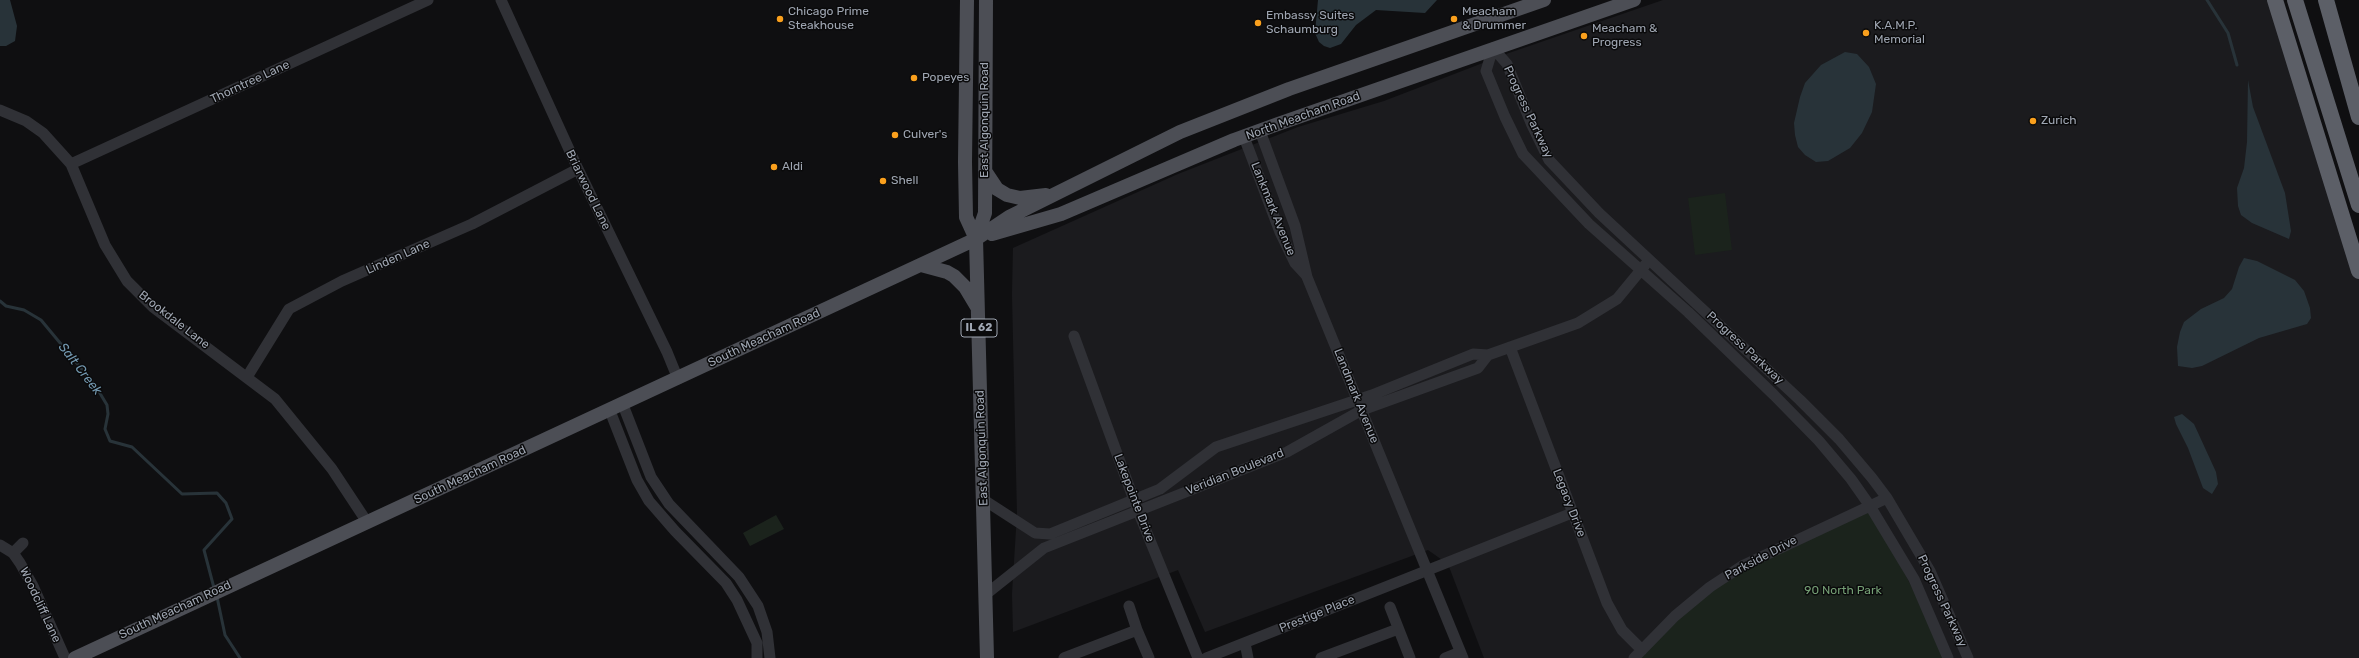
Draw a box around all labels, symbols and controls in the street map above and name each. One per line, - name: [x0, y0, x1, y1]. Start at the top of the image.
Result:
- place label: Chicago Prime Steakhouse: [788, 5, 869, 33]
- place label: Meacham & Drummer: [1462, 5, 1526, 33]
- place label: Embassy Suites Schaumburg: [1266, 9, 1354, 37]
- marker: Chicago Prime Steakhouse: [775, 14, 785, 24]
- marker: Meacham & Drummer: [1449, 14, 1459, 24]
- marker: Embassy Suites Schaumburg: [1253, 18, 1263, 28]
- place label: K.A.M.P. Memorial: [1874, 19, 1925, 47]
- place label: Meacham & Progress: [1592, 22, 1657, 50]
- marker: K.A.M.P. Memorial: [1861, 28, 1871, 38]
- marker: Meacham & Progress: [1579, 31, 1589, 41]
- street label: Thorntree Lane: [208, 57, 292, 107]
- street label: East Algonquin Road: [978, 62, 992, 178]
- street label: Progress Parkway: [1500, 64, 1556, 160]
- place label: Popeyes: [922, 71, 969, 85]
- marker: Popeyes: [909, 73, 919, 83]
- street label: North Meacham Road: [1244, 89, 1362, 143]
- place label: Zurich: [2041, 114, 2077, 128]
- marker: Zurich: [2028, 116, 2038, 126]
- place label: Culver's: [903, 128, 947, 142]
- marker: Culver's: [890, 130, 900, 140]
- street label: Briarwood Lane: [562, 148, 614, 232]
- place label: Aldi: [782, 160, 803, 174]
- street label: Lankmark Avenue: [1248, 160, 1298, 258]
- marker: Aldi: [769, 162, 779, 172]
- place label: Shell: [891, 174, 918, 188]
- marker: Shell: [878, 176, 888, 186]
- street label: Linden Lane: [364, 237, 432, 277]
- street label: Brookdale Lane: [136, 288, 212, 352]
- street label: South Meacham Road: [706, 306, 822, 370]
- street label: Progress Parkway: [1704, 309, 1786, 387]
- road number: IL 62: [961, 319, 997, 337]
- water label: Salt Creek: [55, 340, 105, 398]
- street label: Landmark Avenue: [1330, 347, 1382, 445]
- street label: East Algonquin Road: [973, 390, 991, 506]
- street label: South Meacham Road: [412, 443, 528, 507]
- street label: Veridian Boulevard: [1184, 446, 1286, 498]
- street label: Lakepointe Drive: [1111, 452, 1157, 544]
- street label: Legacy Drive: [1549, 467, 1589, 539]
- street label: Parkside Drive: [1723, 533, 1799, 583]
- street label: Progress Parkway: [1914, 553, 1970, 649]
- street label: Woodcliff Lane: [16, 565, 64, 645]
- street label: South Meacham Road: [117, 578, 233, 642]
- park label: 90 North Park: [1804, 584, 1882, 598]
- street label: Prestige Place: [1277, 592, 1357, 636]

